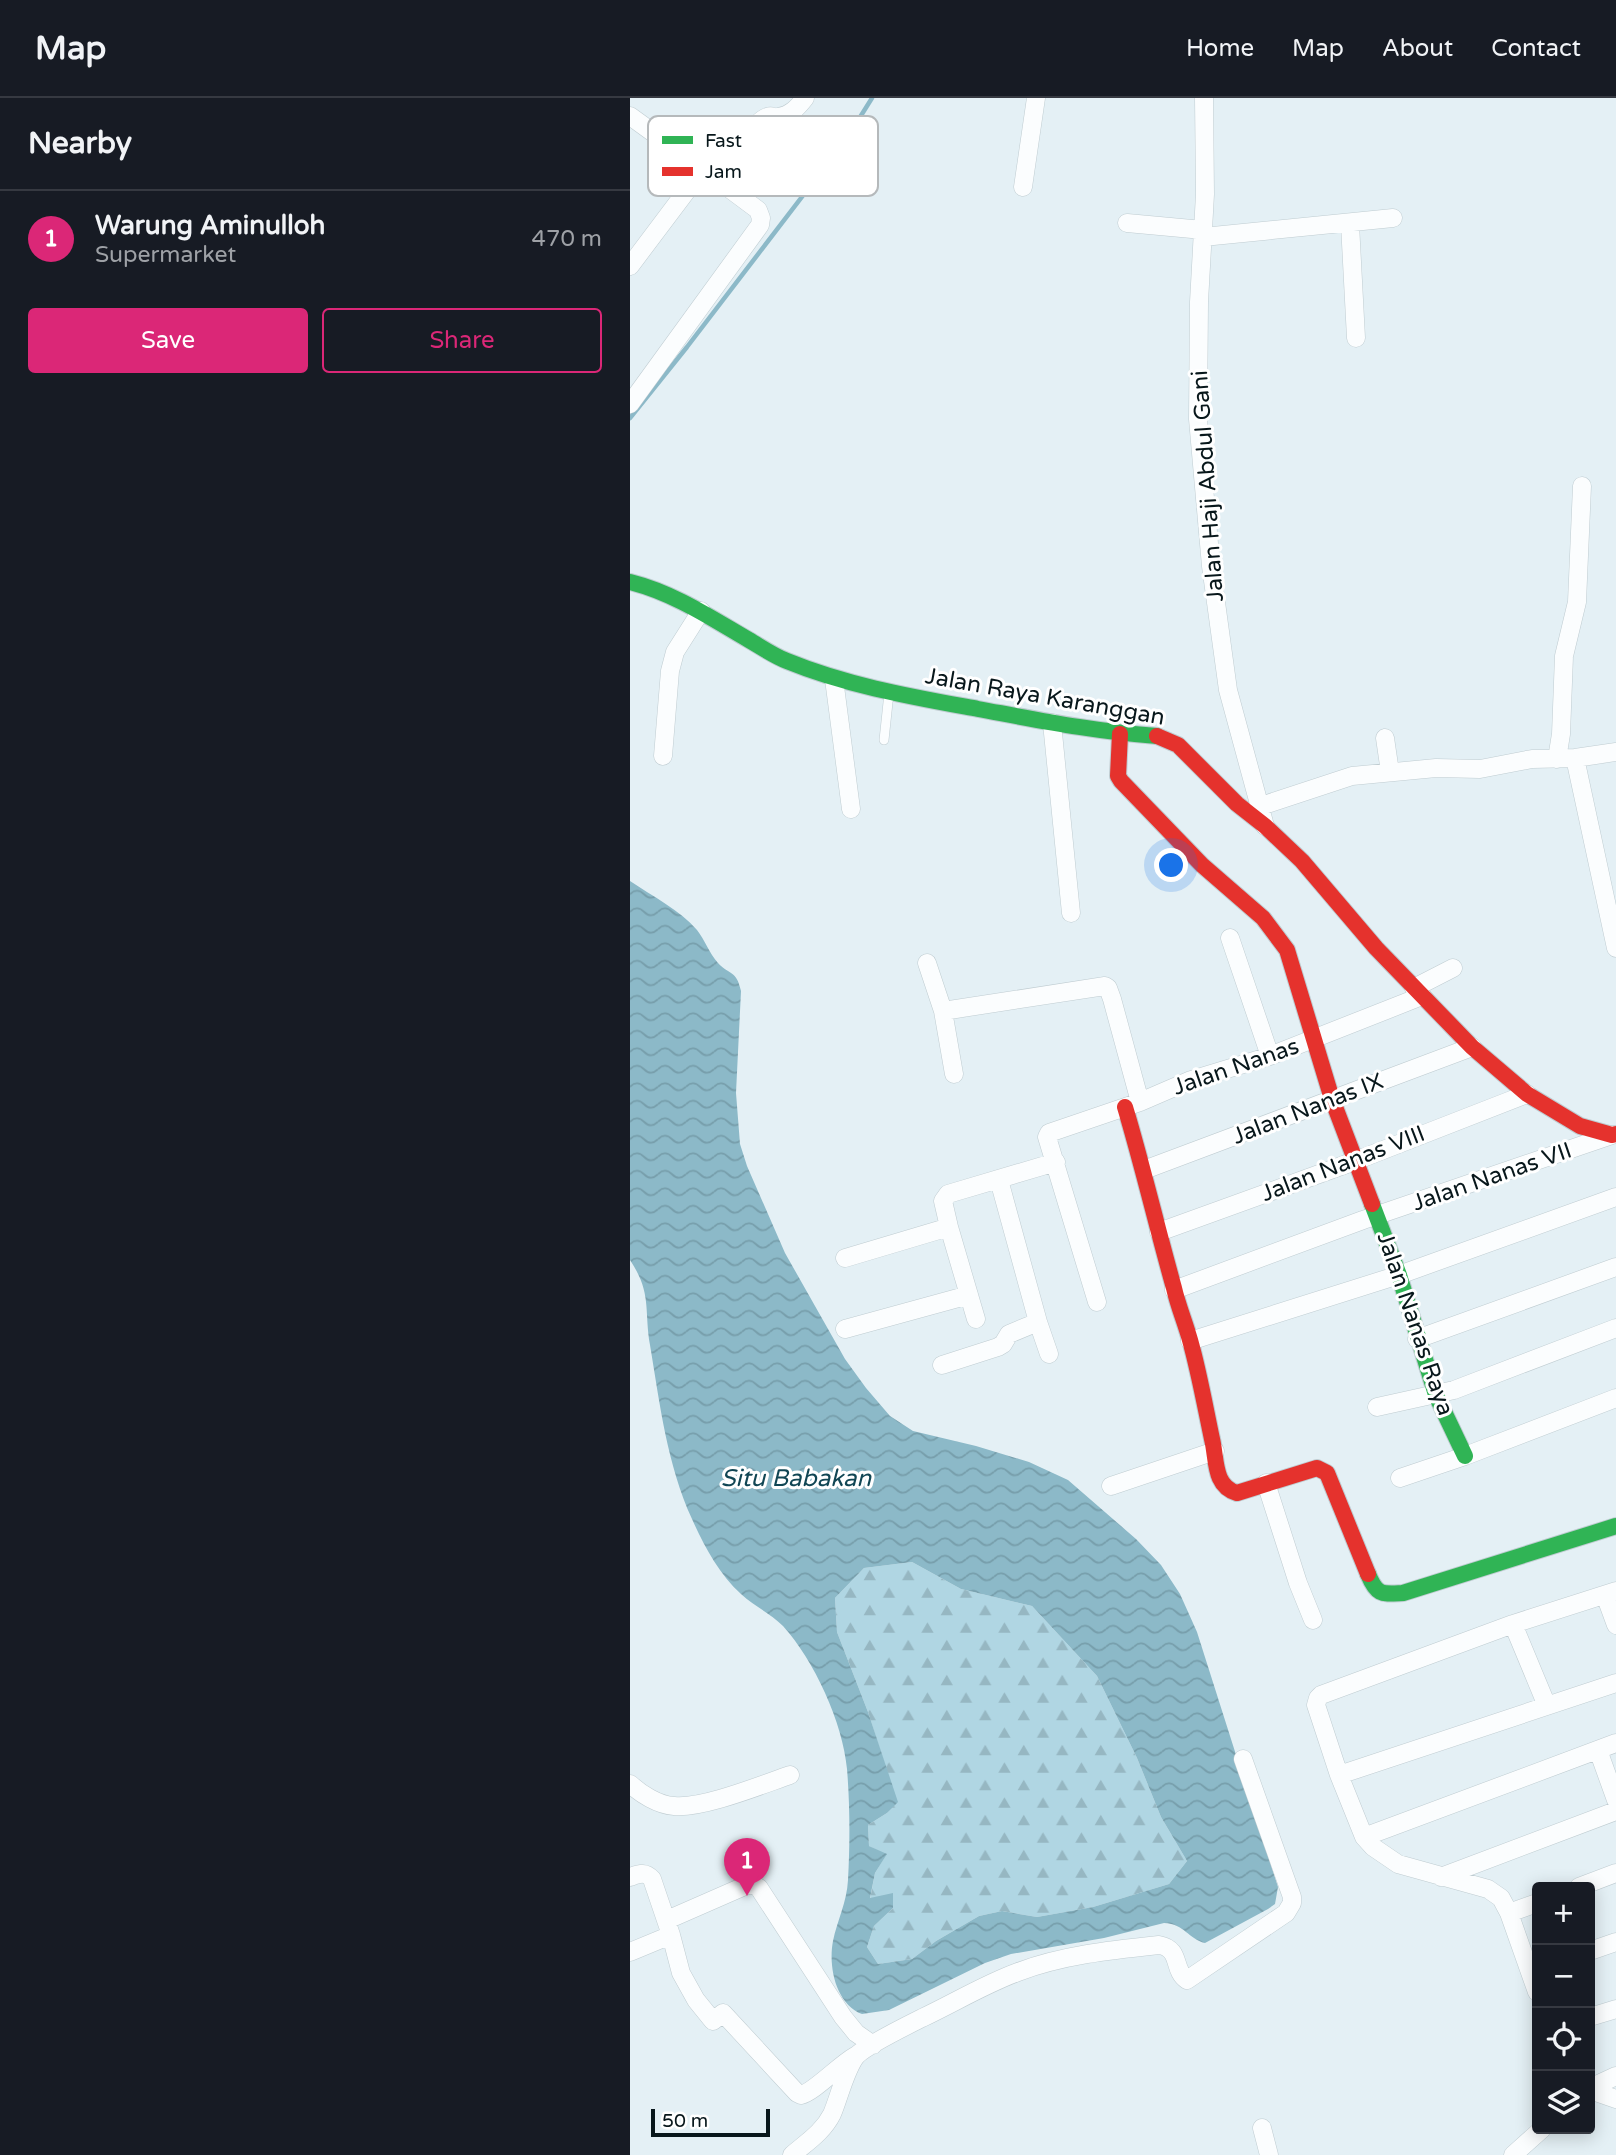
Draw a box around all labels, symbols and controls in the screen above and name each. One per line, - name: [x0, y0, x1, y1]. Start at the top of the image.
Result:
- text: Map: [35, 29, 106, 68]
- text: Home: [1186, 34, 1254, 63]
- text: Map: [1292, 34, 1344, 63]
- text: About: [1382, 34, 1453, 63]
- text: Contact: [1491, 34, 1581, 63]
- legend: [648, 116, 878, 196]
- text: Nearby: [28, 125, 132, 162]
- text: Fast: [705, 130, 742, 152]
- text: Jam: [705, 161, 742, 183]
- text: Warung Aminulloh: [95, 210, 325, 241]
- text: 1: [44, 225, 58, 253]
- text: 470 m: [532, 225, 602, 253]
- text: Supermarket: [95, 241, 236, 269]
- button: Save: [28, 308, 308, 373]
- button: Share: [322, 308, 602, 373]
- street label: Jalan Haji Abdul Gani: [1186, 369, 1230, 603]
- street label: Jalan Raya Karanggan: [923, 662, 1167, 732]
- your location: [1154, 848, 1188, 882]
- street label: Jalan Nanas: [1169, 1032, 1303, 1102]
- street label: Jalan Nanas IX: [1228, 1067, 1388, 1151]
- street label: Jalan Nanas VIII: [1257, 1120, 1429, 1208]
- street label: Jalan Nanas VII: [1409, 1137, 1575, 1217]
- street label: Jalan Nanas Raya: [1371, 1229, 1459, 1419]
- water label: Situ Babakan: [721, 1464, 873, 1493]
- pin: 1: [724, 1838, 770, 1896]
- map controls: [1532, 1882, 1595, 2134]
- button: +: [1532, 1882, 1595, 1945]
- button: −: [1532, 1945, 1595, 2008]
- button: locate: [1532, 2008, 1595, 2071]
- button: layers: [1532, 2071, 1595, 2134]
- scale bar: [651, 2106, 770, 2138]
- text: 50 m: [662, 2110, 708, 2132]

